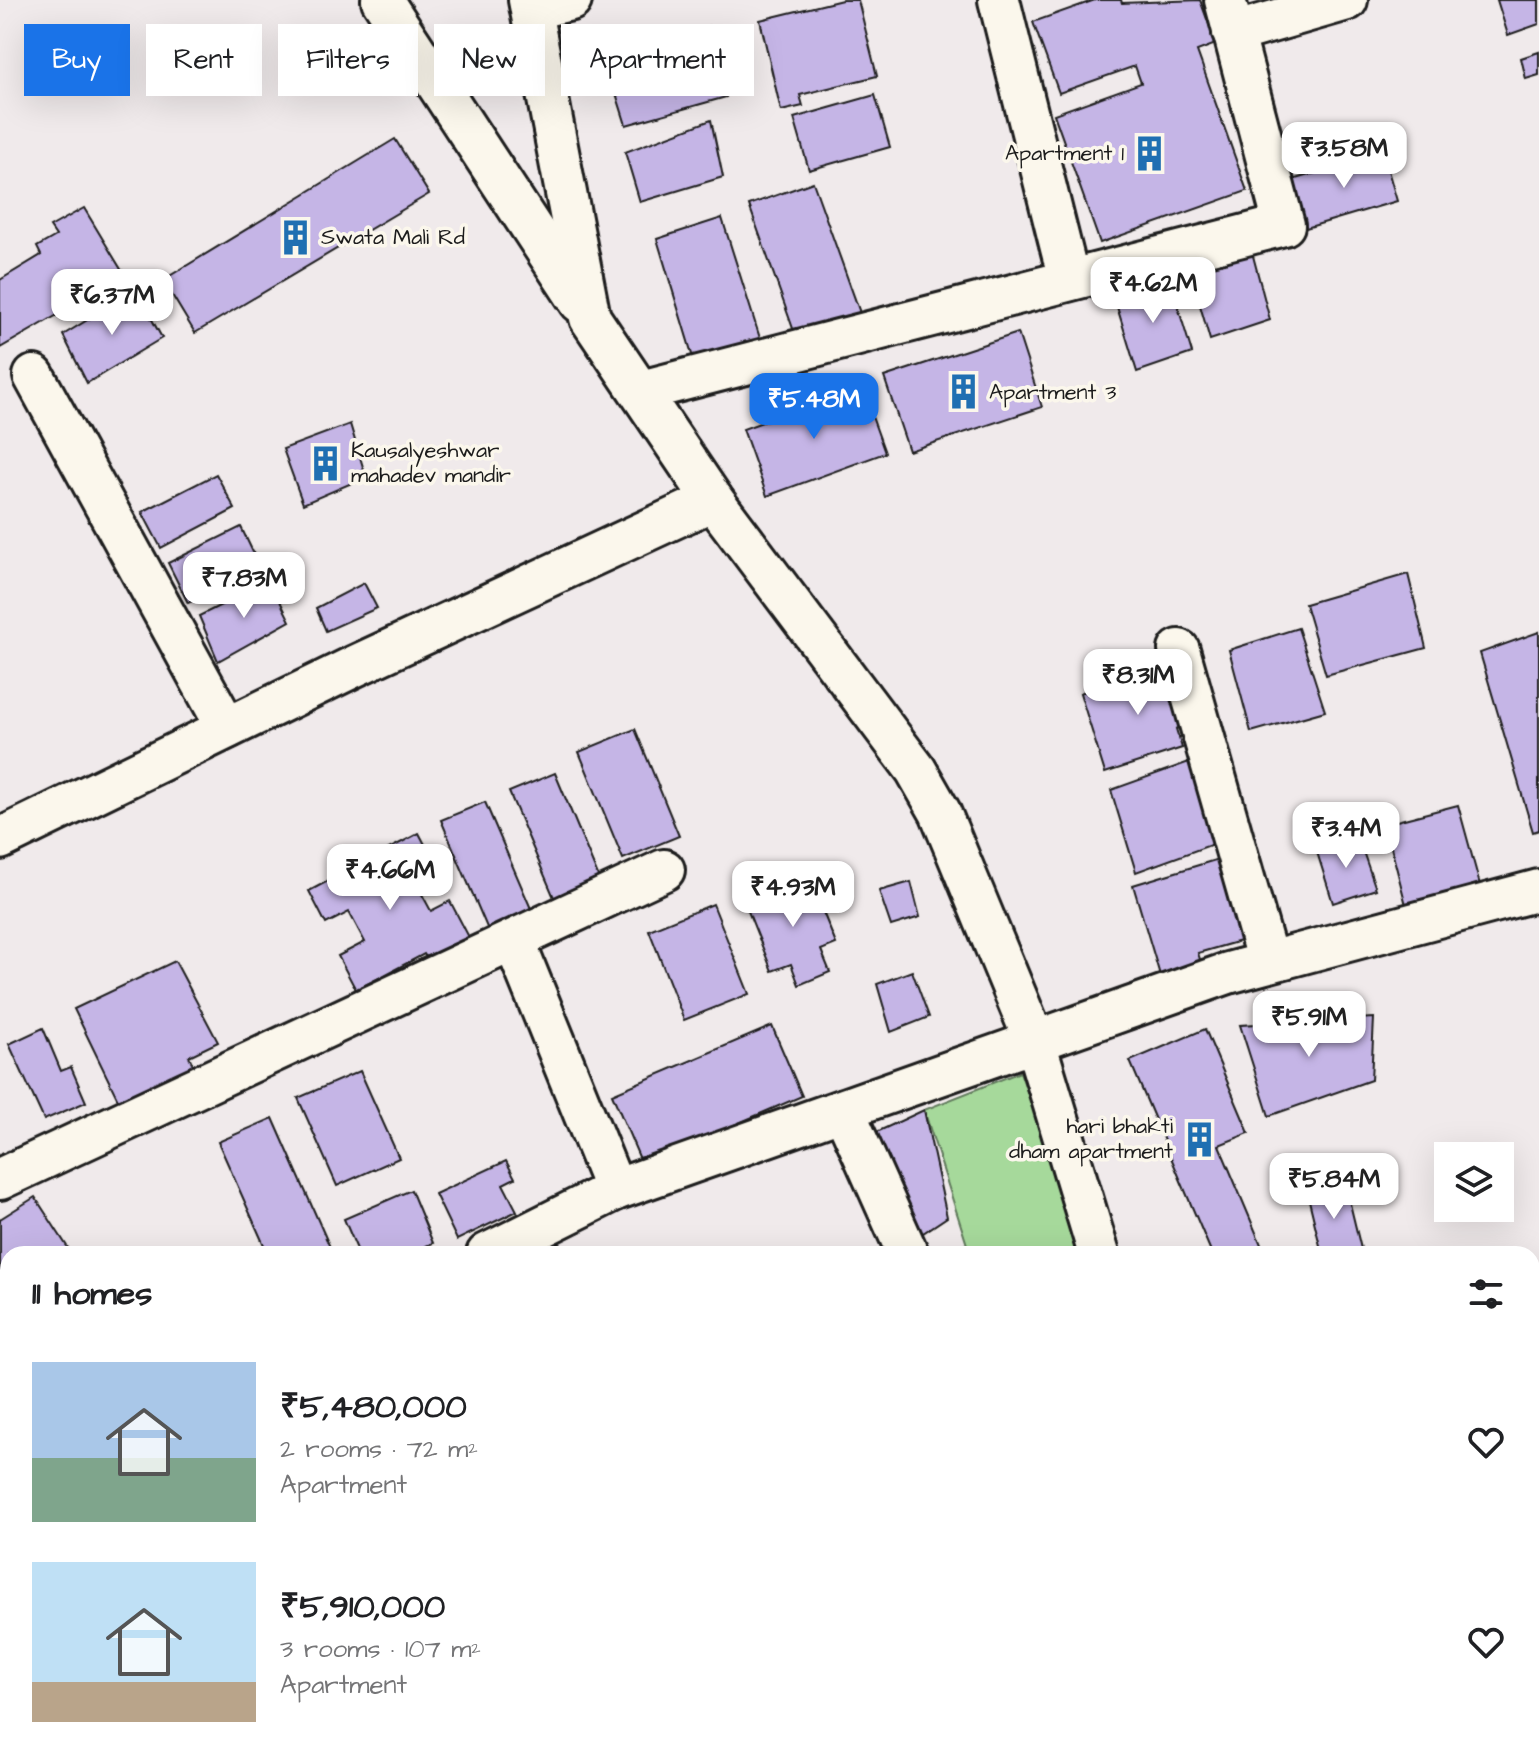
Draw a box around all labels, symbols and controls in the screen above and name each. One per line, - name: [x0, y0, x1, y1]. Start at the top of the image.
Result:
- chip: Buy: [24, 24, 130, 96]
- chip: Rent: [146, 24, 262, 96]
- chip: Filters: [278, 24, 418, 96]
- chip: New: [434, 24, 545, 96]
- chip: Apartment: [561, 24, 754, 96]
- pin: ₹3.58M: [1279, 122, 1409, 190]
- text: ₹3.58M: [1300, 130, 1388, 166]
- building icon: Apartment 1: [1131, 134, 1169, 172]
- place label: Apartment 1: [1005, 138, 1124, 169]
- building icon: Swata Mali Rd: [276, 218, 314, 256]
- place label: Swata Mali Rd: [321, 222, 465, 253]
- pin: ₹4.62M: [1088, 257, 1218, 325]
- text: ₹4.62M: [1109, 265, 1197, 301]
- pin: ₹6.37M: [47, 269, 177, 337]
- text: ₹6.37M: [69, 277, 155, 313]
- pin: ₹5.48M: [749, 373, 879, 441]
- building icon: Apartment 3: [944, 373, 982, 411]
- place label: Apartment 3: [989, 377, 1117, 408]
- text: ₹5.48M: [768, 381, 861, 417]
- place label: Kausalyeshwar mahadev mandir: [351, 435, 511, 491]
- building icon: Kausalyeshwar mahadev mandir: [306, 444, 344, 482]
- pin: ₹7.83M: [179, 552, 309, 620]
- text: ₹7.83M: [201, 560, 287, 596]
- pin: ₹8.31M: [1073, 649, 1203, 717]
- text: ₹8.31M: [1101, 657, 1175, 693]
- pin: ₹3.4M: [1290, 802, 1402, 870]
- text: ₹3.4M: [1311, 810, 1381, 846]
- pin: ₹4.66M: [325, 844, 455, 912]
- text: ₹4.66M: [345, 852, 435, 888]
- pin: ₹4.93M: [728, 861, 858, 929]
- text: ₹4.93M: [750, 869, 836, 905]
- pin: ₹5.91M: [1244, 991, 1374, 1059]
- text: ₹5.91M: [1271, 999, 1347, 1035]
- place label: hari bhakti dham apartment: [1009, 1111, 1173, 1167]
- building icon: hari bhakti dham apartment: [1180, 1120, 1218, 1158]
- map controls: [1434, 1142, 1514, 1222]
- button: layers: [1434, 1142, 1514, 1222]
- pin: ₹5.84M: [1269, 1153, 1399, 1221]
- text: ₹5.84M: [1288, 1161, 1381, 1197]
- text: 11 homes: [32, 1270, 152, 1318]
- icon: filters: [1464, 1272, 1508, 1316]
- text: ₹5,480,000: [280, 1383, 467, 1431]
- icon: home: [96, 1394, 192, 1490]
- icon: heart: [1464, 1420, 1508, 1464]
- text: 2 rooms · 72 m²: [280, 1431, 478, 1467]
- text: Apartment: [280, 1467, 407, 1503]
- text: ₹5,910,000: [280, 1583, 445, 1631]
- icon: home: [96, 1594, 192, 1690]
- icon: heart: [1464, 1620, 1508, 1664]
- text: 3 rooms · 107 m²: [280, 1631, 481, 1667]
- text: Apartment: [280, 1667, 407, 1703]

